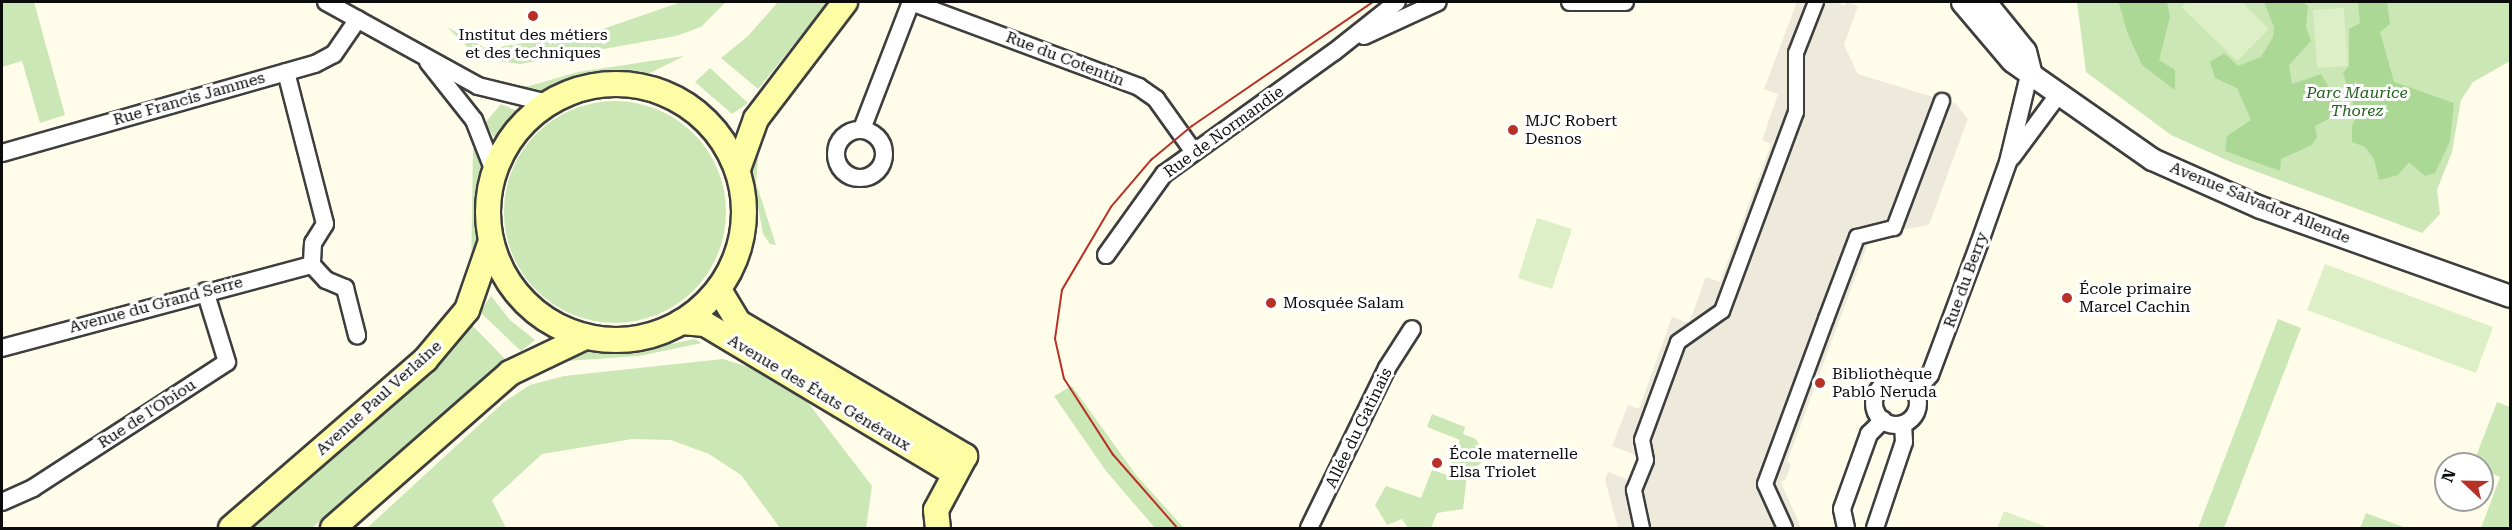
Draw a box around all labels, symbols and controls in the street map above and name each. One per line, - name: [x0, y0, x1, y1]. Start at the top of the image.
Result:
- marker: Institut des métiers et des techniques: [526, 9, 540, 23]
- place label: Institut des métiers et des techniques: [458, 25, 608, 63]
- street label: Rue du Cotentin: [1003, 28, 1127, 90]
- street label: Rue Francis Jammes: [111, 68, 267, 130]
- street label: Rue de Normandie: [1160, 82, 1288, 182]
- park label: Parc Maurice Thorez: [2306, 83, 2408, 121]
- place label: MJC Robert Desnos: [1525, 111, 1617, 149]
- marker: MJC Robert Desnos: [1506, 123, 1520, 137]
- street label: Avenue Salvador Allende: [2167, 158, 2353, 248]
- street label: Rue du Berry: [1940, 230, 1992, 330]
- street label: Avenue du Grand Serre: [67, 273, 245, 337]
- place label: École primaire Marcel Cachin: [2079, 279, 2192, 317]
- marker: École primaire Marcel Cachin: [2060, 291, 2074, 305]
- place label: Mosquée Salam: [1283, 293, 1404, 313]
- marker: Mosquée Salam: [1264, 296, 1278, 310]
- street label: Avenue des États Généraux: [724, 331, 914, 455]
- street label: Avenue Paul Verlaine: [312, 337, 446, 459]
- place label: Bibliothèque Pablo Neruda: [1832, 364, 1937, 402]
- street label: Allée du Gatinais: [1322, 365, 1396, 491]
- street label: Rue de l'Obiou: [94, 375, 200, 453]
- marker: Bibliothèque Pablo Neruda: [1813, 376, 1827, 390]
- place label: École maternelle Elsa Triolet: [1449, 444, 1578, 482]
- north arrow: [2434, 452, 2494, 512]
- marker: École maternelle Elsa Triolet: [1430, 456, 1444, 470]
- text: N: [2438, 467, 2460, 485]

